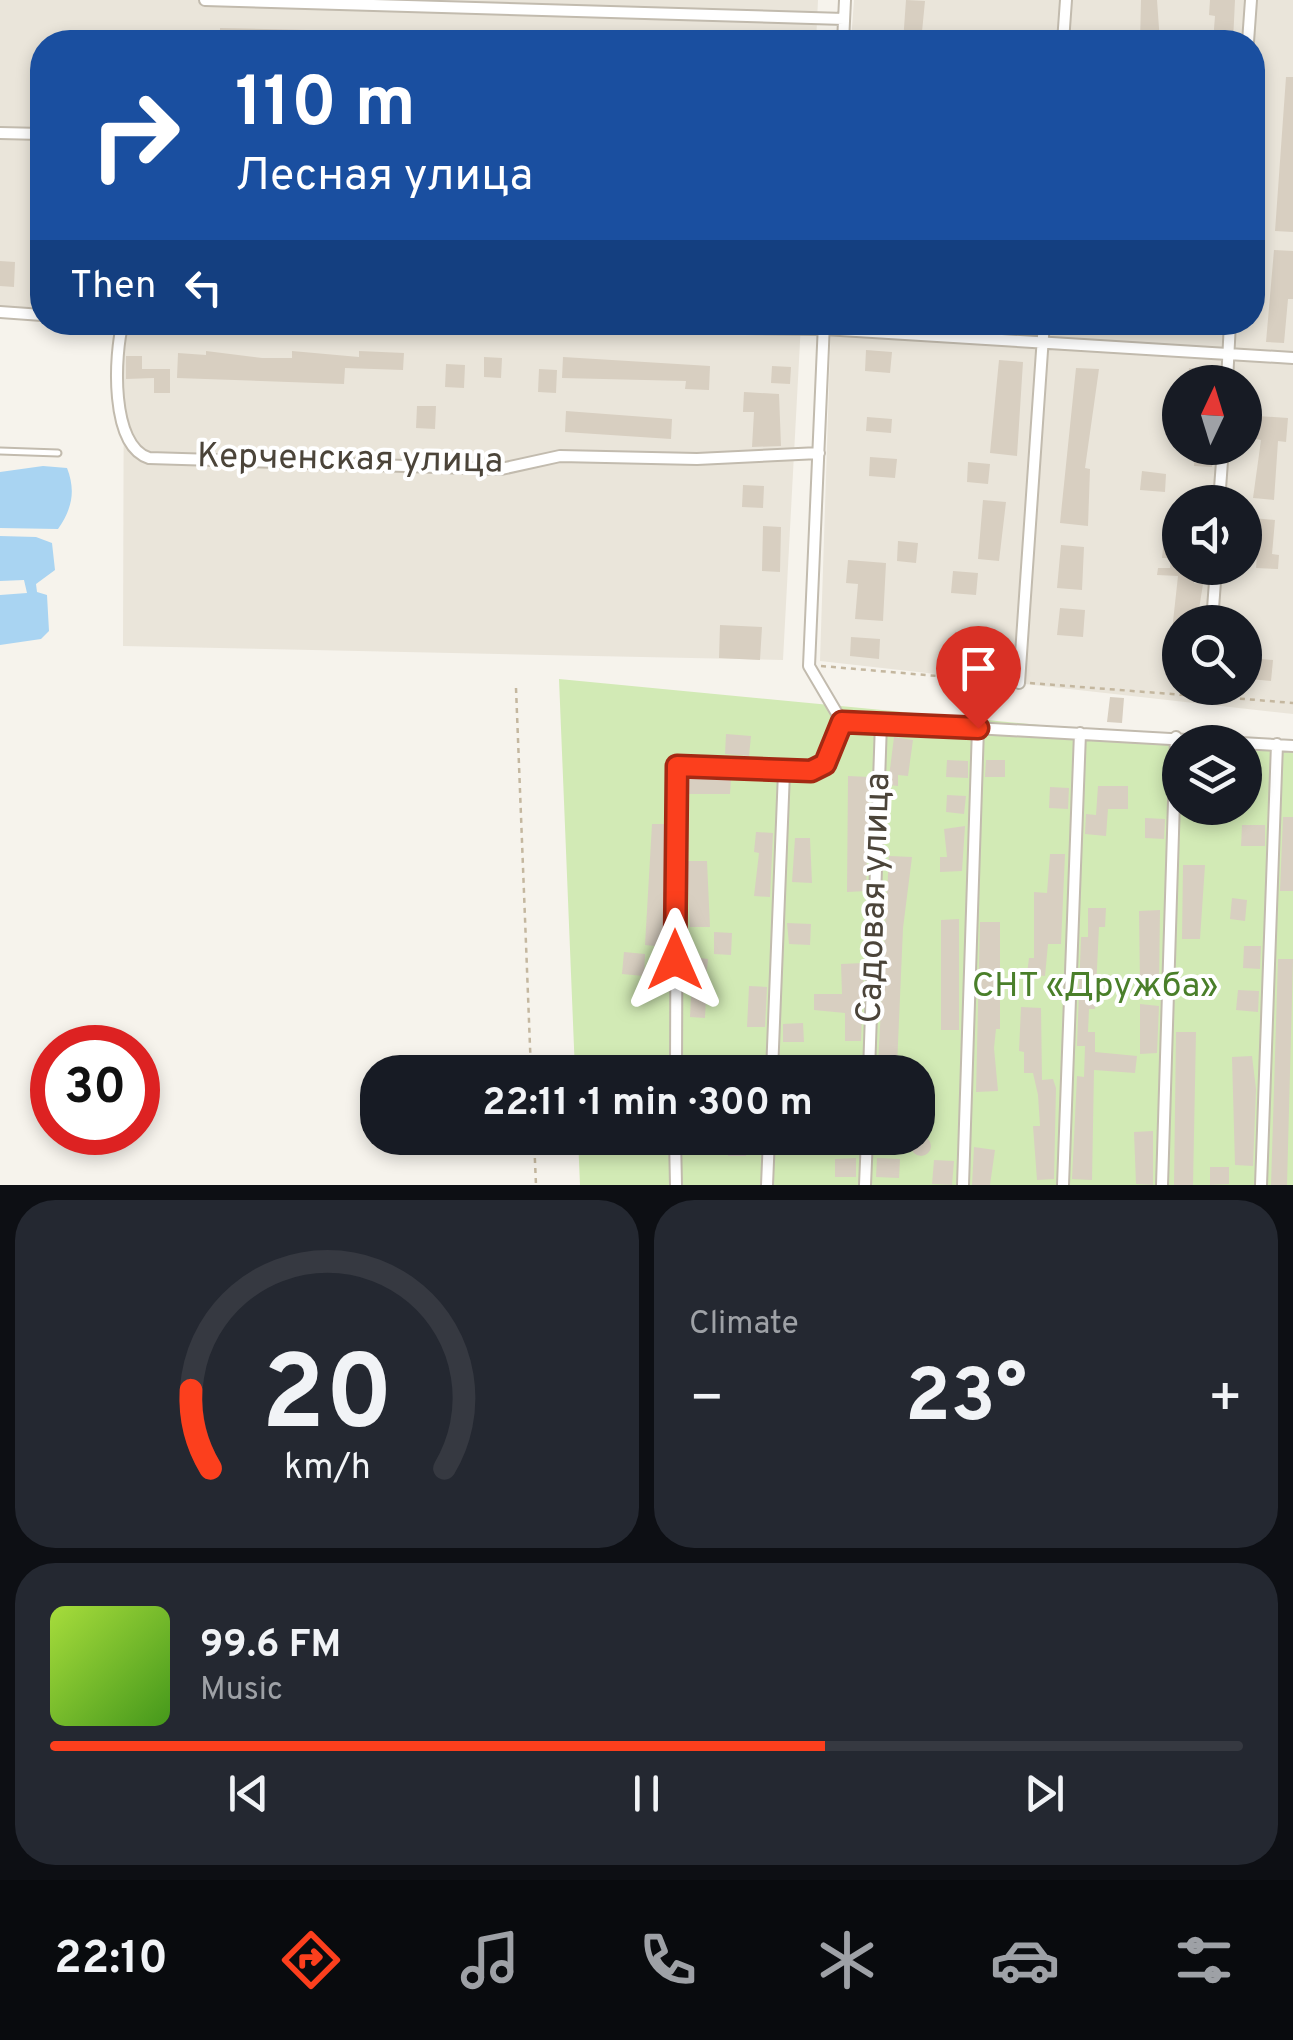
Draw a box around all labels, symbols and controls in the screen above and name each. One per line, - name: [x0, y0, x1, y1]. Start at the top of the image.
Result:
- text: 110 m: [235, 62, 416, 151]
- icon: right: [70, 70, 200, 200]
- text: Лесная улица: [235, 149, 533, 206]
- icon: left: [176, 260, 231, 315]
- text: Then: [70, 263, 156, 312]
- north arrow: [1162, 365, 1262, 465]
- map controls: [1162, 365, 1262, 825]
- street label: Керченская улица: [197, 435, 503, 485]
- button: sound: [1162, 485, 1262, 585]
- button: search: [1162, 605, 1262, 705]
- pin: [936, 626, 1021, 729]
- icon: arrive: [951, 641, 1006, 696]
- button: layers: [1162, 725, 1262, 825]
- street label: Садовая улица: [849, 772, 901, 1024]
- position arrow: [623, 908, 727, 1012]
- park label: СНТ «Дружба»: [972, 965, 1218, 1009]
- speed limit sign: 30: [30, 1025, 160, 1155]
- text: 22:11 · 1 min · 300 m: [482, 1080, 813, 1129]
- text: Climate: [689, 1305, 799, 1345]
- text: 20: [261, 1334, 393, 1466]
- text: 23°: [905, 1353, 1027, 1448]
- text: −: [689, 1366, 724, 1436]
- text: +: [1208, 1366, 1243, 1436]
- text: km/h: [284, 1446, 370, 1492]
- text: 99.6 FM: [200, 1622, 341, 1671]
- text: Music: [200, 1671, 283, 1711]
- icon: previous: [221, 1766, 276, 1821]
- icon: pause: [619, 1766, 674, 1821]
- icon: next: [1017, 1766, 1072, 1821]
- icon: directions: [276, 1925, 346, 1995]
- icon: music: [455, 1925, 525, 1995]
- icon: phone: [633, 1925, 703, 1995]
- icon: climate: [812, 1925, 882, 1995]
- icon: car: [990, 1925, 1060, 1995]
- icon: filters: [1169, 1925, 1239, 1995]
- text: 22:10: [54, 1932, 168, 1989]

